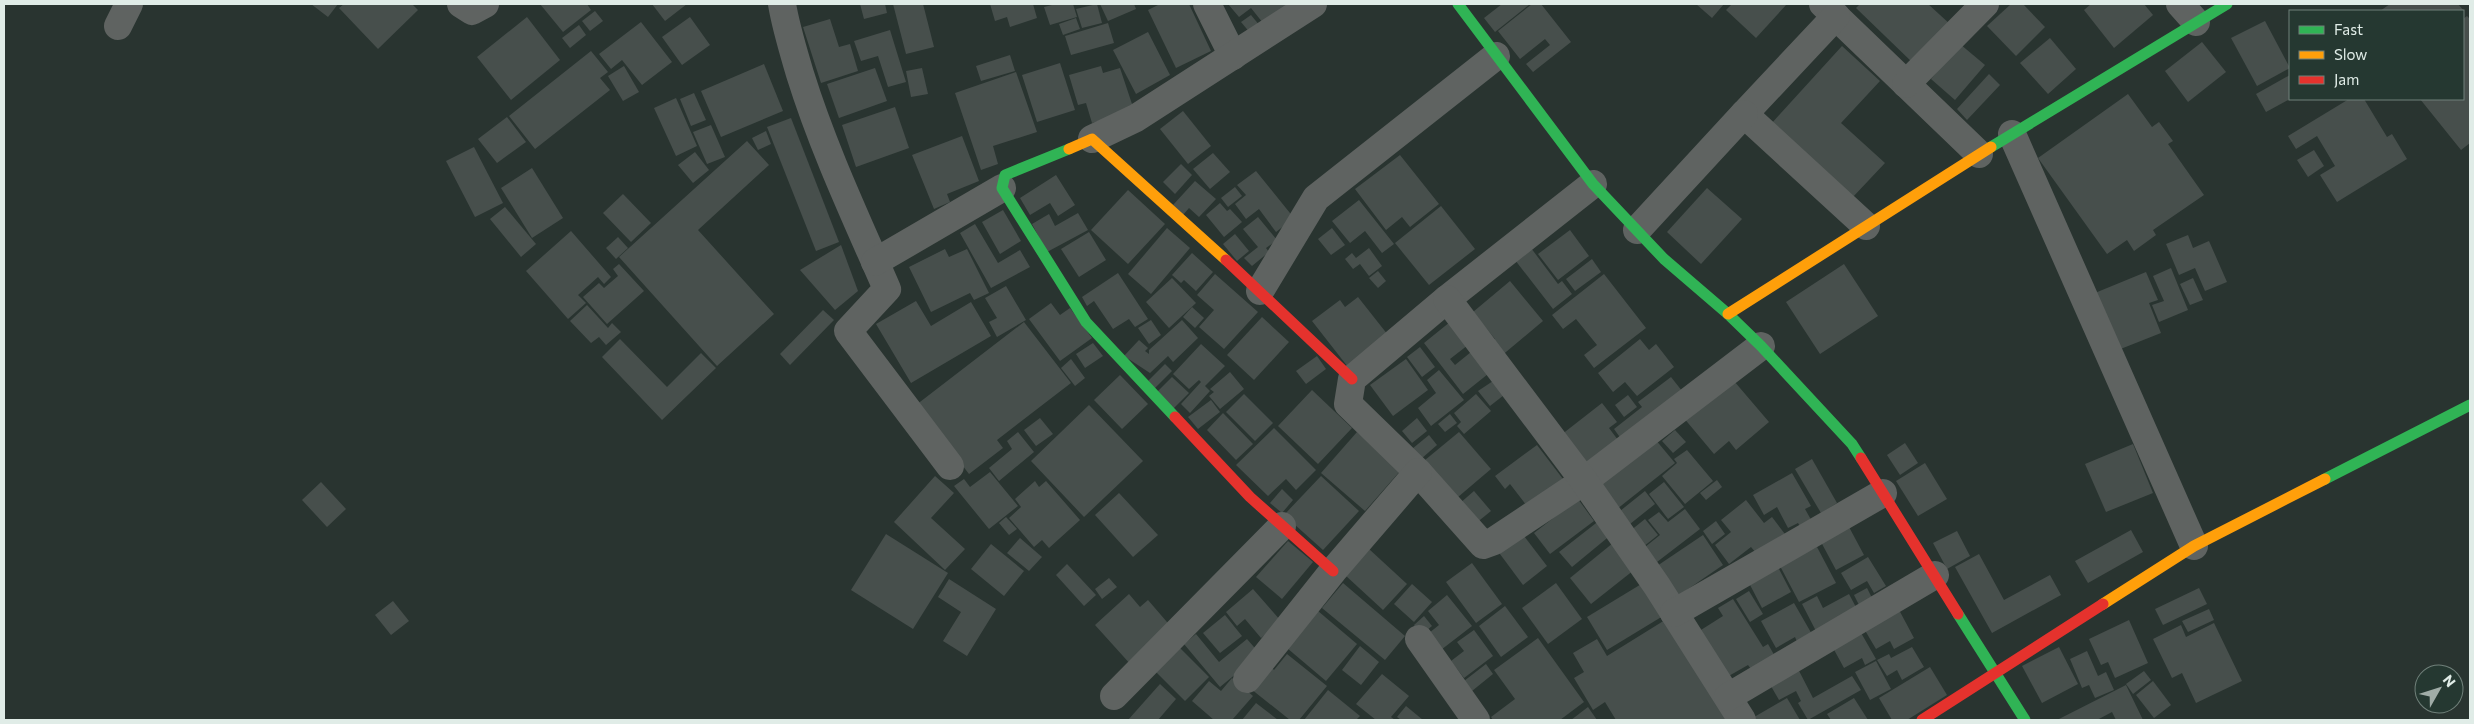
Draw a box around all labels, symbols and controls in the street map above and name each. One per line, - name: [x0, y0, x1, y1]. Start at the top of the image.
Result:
- legend: [2289, 10, 2464, 100]
- text: Fast: [2334, 20, 2363, 38]
- text: Slow: [2334, 45, 2367, 63]
- text: Jam: [2334, 70, 2359, 88]
- north arrow: [2414, 664, 2464, 714]
- text: N: [2440, 671, 2459, 690]

